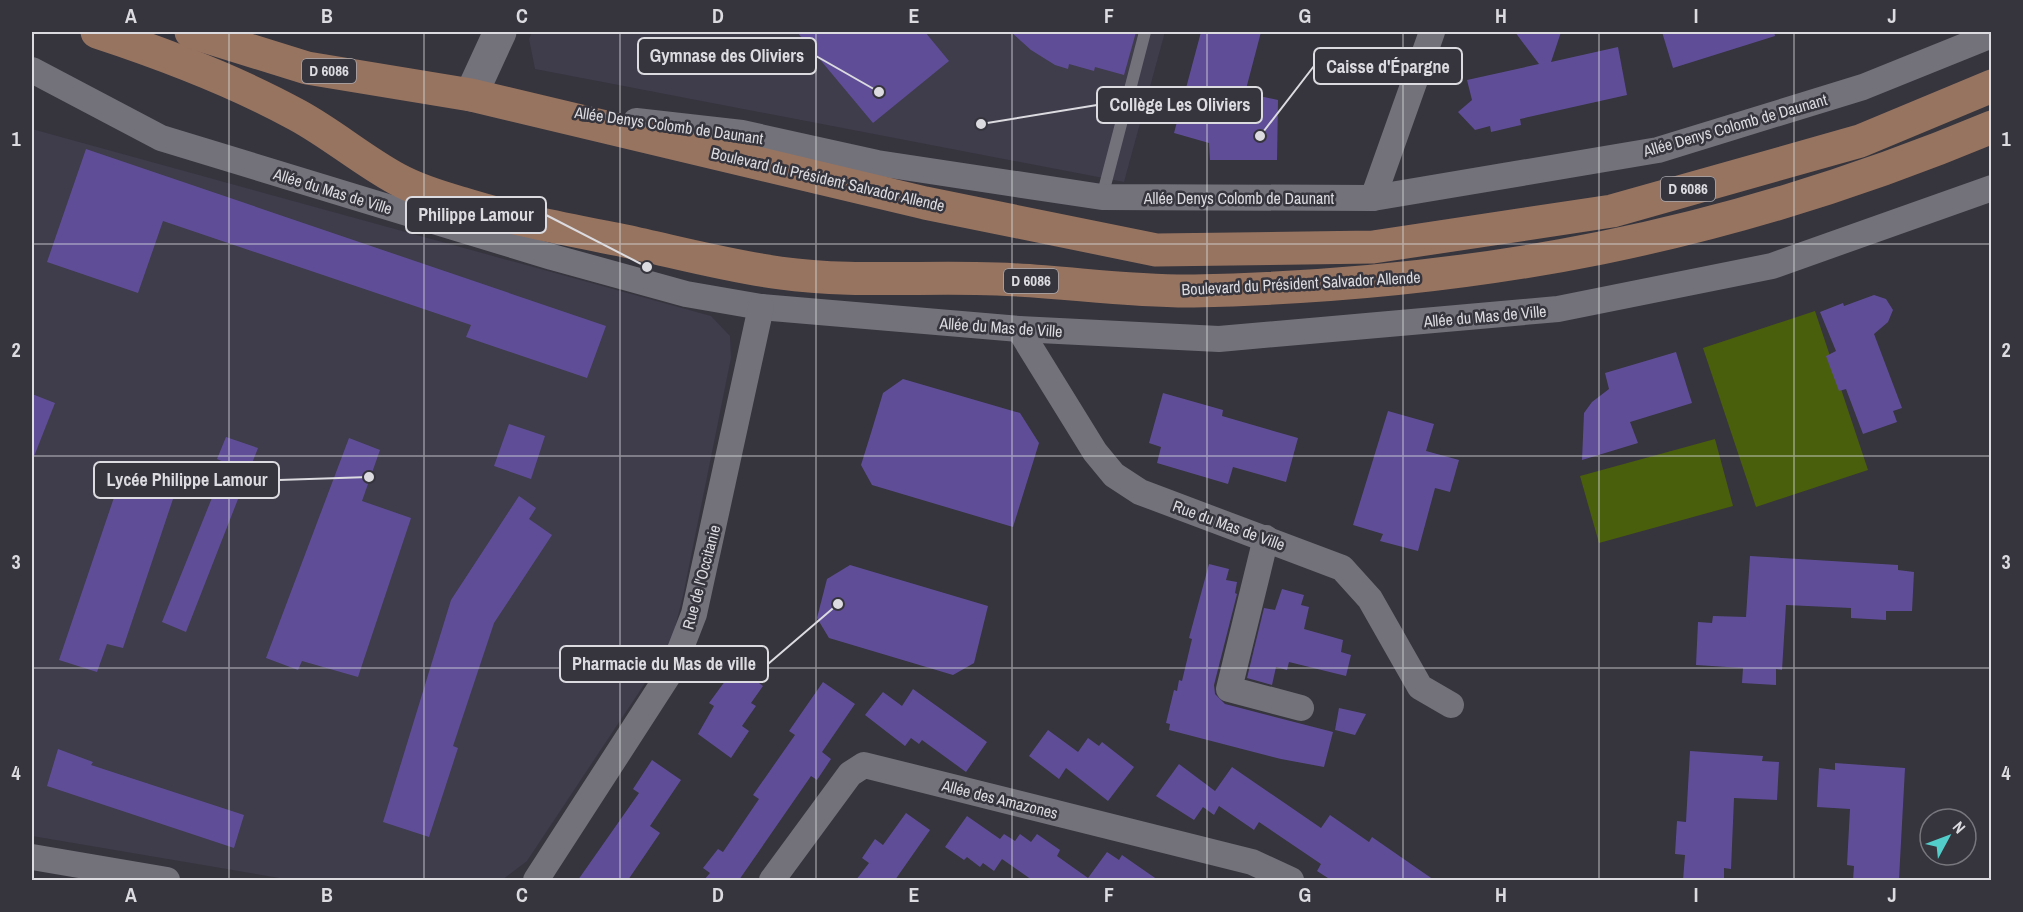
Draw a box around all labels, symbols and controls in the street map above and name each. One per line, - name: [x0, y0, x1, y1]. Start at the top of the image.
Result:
- text: A: [125, 2, 137, 29]
- text: B: [321, 2, 333, 29]
- text: C: [516, 2, 528, 29]
- text: D: [712, 2, 724, 29]
- text: E: [909, 2, 920, 29]
- text: F: [1104, 2, 1114, 29]
- text: G: [1299, 2, 1311, 29]
- text: H: [1495, 2, 1507, 29]
- text: I: [1694, 2, 1698, 29]
- text: J: [1887, 2, 1897, 29]
- callout: Gymnase des Oliviers: [638, 38, 816, 74]
- text: Gymnase des Oliviers: [650, 43, 804, 68]
- callout: Caisse d'Épargne: [1314, 48, 1462, 84]
- text: Caisse d'Épargne: [1326, 54, 1450, 79]
- road number: D 6086: [302, 59, 356, 83]
- callout: Collège Les Oliviers: [1097, 87, 1262, 123]
- street label: Allée Denys Colomb de Daunant: [1640, 88, 1830, 162]
- text: Collège Les Oliviers: [1109, 92, 1251, 117]
- street label: Allée Denys Colomb de Daunant: [572, 101, 765, 149]
- text: 1: [11, 125, 21, 152]
- text: 1: [2001, 125, 2011, 152]
- street label: Boulevard du Président Salvador Allende: [709, 141, 947, 217]
- street label: Allée du Mas de Ville: [270, 162, 395, 220]
- road number: D 6086: [1661, 177, 1715, 201]
- street label: Allée Denys Colomb de Daunant: [1143, 187, 1335, 209]
- callout: Philippe Lamour: [406, 197, 546, 233]
- text: Philippe Lamour: [418, 202, 534, 227]
- street label: Boulevard du Président Salvador Allende: [1181, 266, 1421, 300]
- road number: D 6086: [1004, 269, 1058, 293]
- street label: Allée du Mas de Ville: [1422, 300, 1547, 332]
- street label: Allée du Mas de Ville: [938, 312, 1063, 342]
- text: 2: [11, 336, 21, 363]
- text: 2: [2001, 336, 2011, 363]
- callout: Lycée Philippe Lamour: [94, 462, 279, 498]
- text: Lycée Philippe Lamour: [106, 467, 268, 492]
- street label: Rue du Mas de Ville: [1170, 494, 1288, 556]
- street label: Rue de l'Occitanie: [676, 522, 726, 632]
- text: 3: [11, 548, 21, 575]
- text: 3: [2001, 548, 2011, 575]
- callout: Pharmacie du Mas de ville: [560, 646, 768, 682]
- text: Pharmacie du Mas de ville: [572, 651, 756, 676]
- text: 4: [11, 759, 21, 786]
- text: 4: [2001, 759, 2011, 786]
- street label: Allée des Amazones: [939, 774, 1060, 824]
- north arrow: [1918, 807, 1978, 867]
- text: N: [1948, 816, 1971, 838]
- text: A: [125, 881, 137, 908]
- text: B: [321, 881, 333, 908]
- text: C: [516, 881, 528, 908]
- text: D: [712, 881, 724, 908]
- text: E: [909, 881, 920, 908]
- text: F: [1104, 881, 1114, 908]
- text: G: [1299, 881, 1311, 908]
- text: H: [1495, 881, 1507, 908]
- text: I: [1694, 881, 1698, 908]
- text: J: [1887, 881, 1897, 908]

